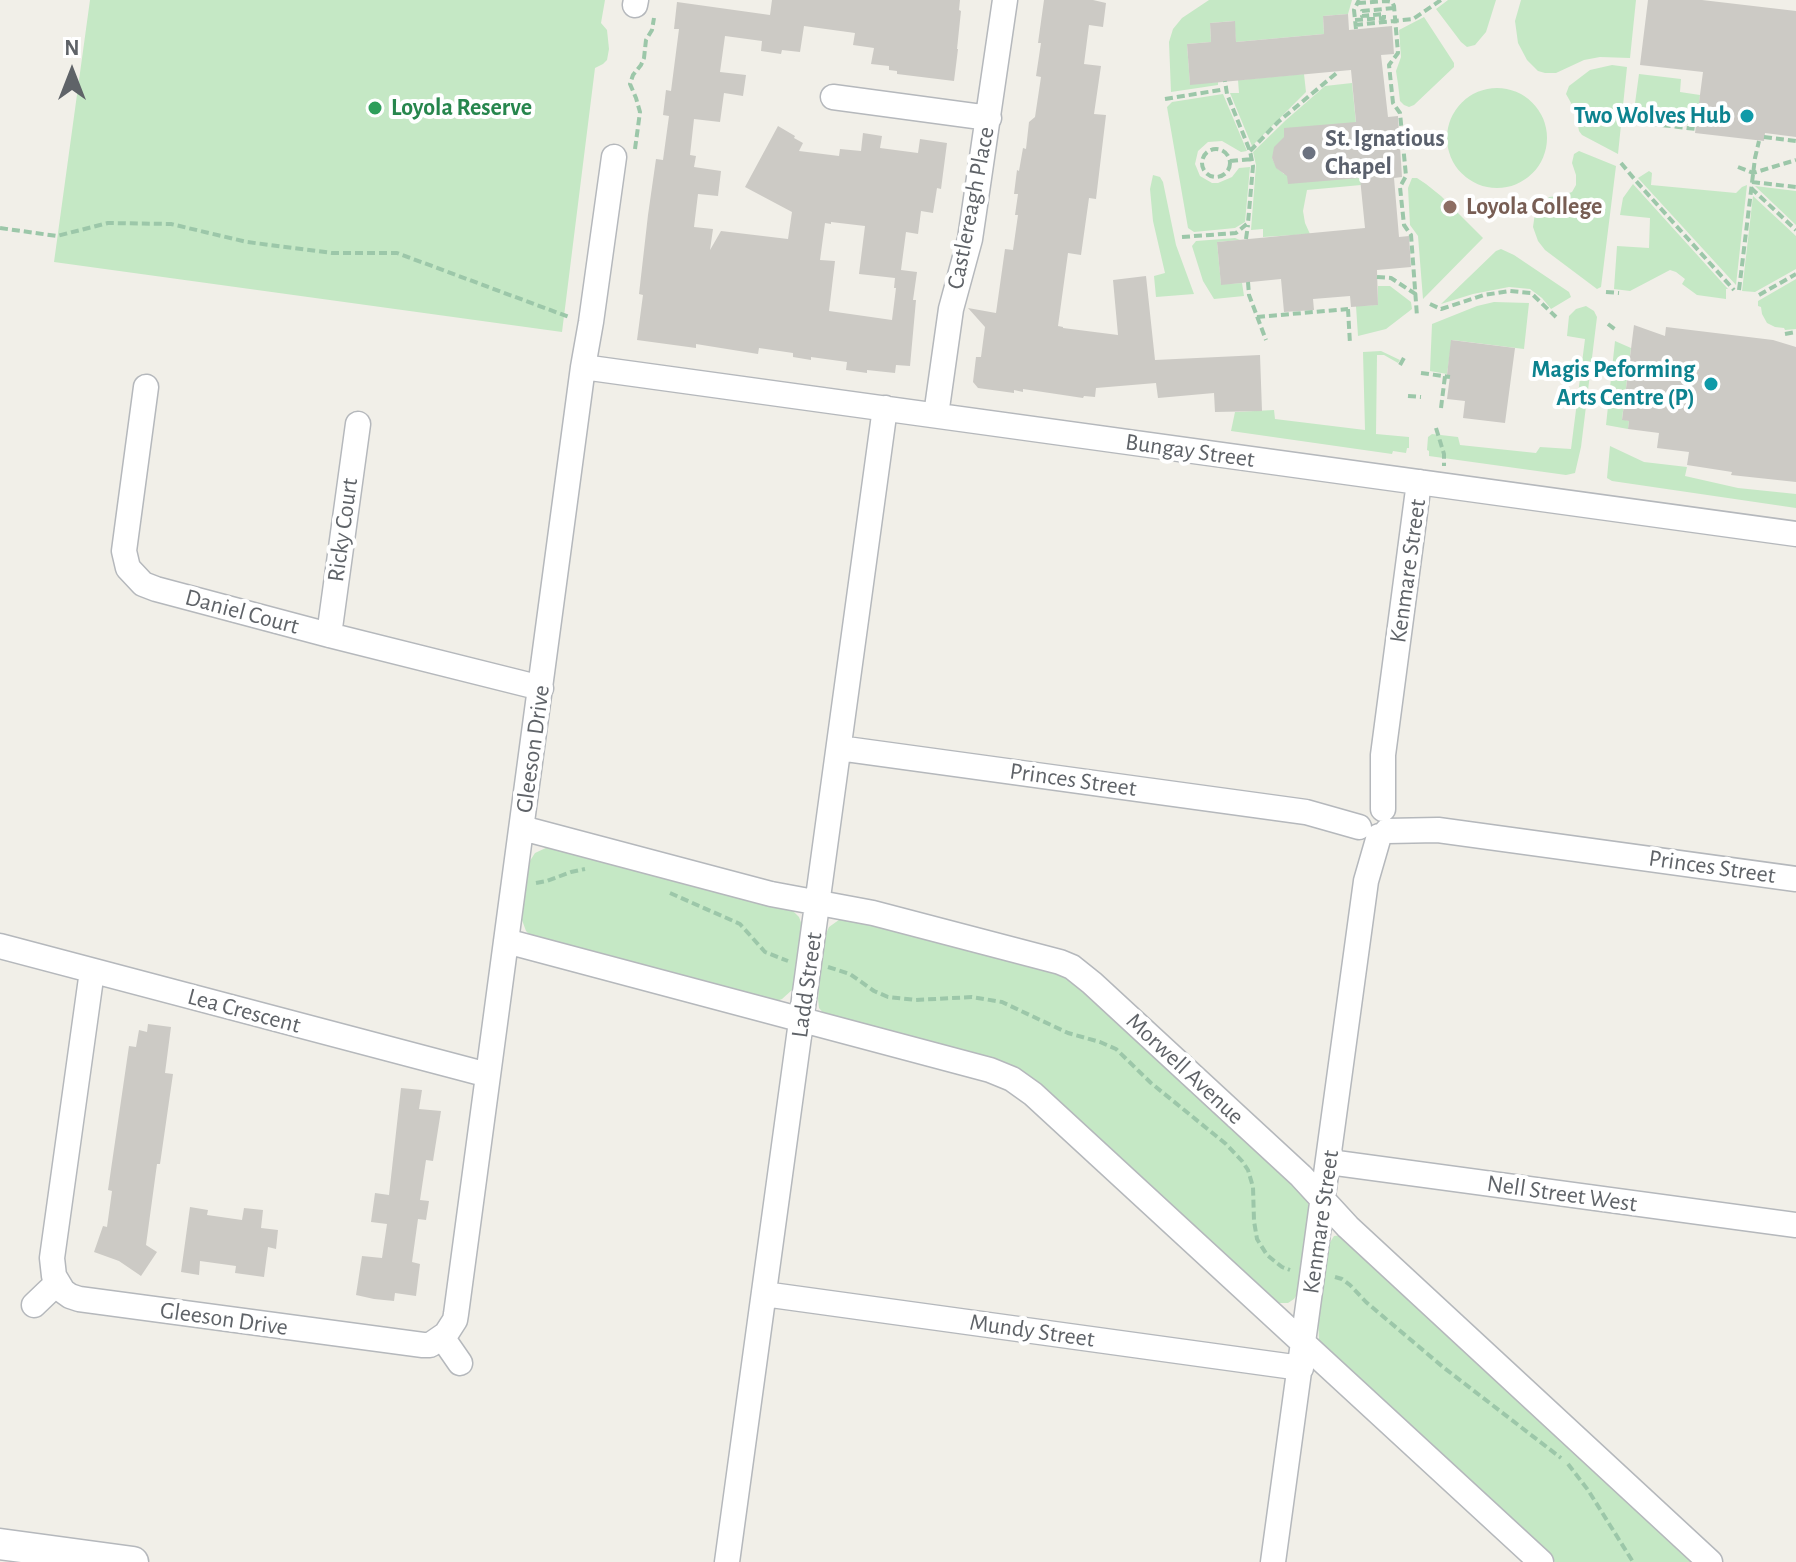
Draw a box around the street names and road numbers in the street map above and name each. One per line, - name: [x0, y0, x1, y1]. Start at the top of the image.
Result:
- street label: Castlereagh Place: [941, 124, 1001, 292]
- street label: Bungay Street: [1124, 428, 1256, 474]
- street label: Ricky Court: [321, 476, 365, 584]
- street label: Kenmare Street: [1384, 497, 1432, 645]
- street label: Daniel Court: [182, 583, 302, 641]
- street label: Gleeson Drive: [510, 683, 556, 815]
- street label: Princes Street: [1008, 757, 1138, 803]
- street label: Princes Street: [1647, 844, 1777, 890]
- street label: Ladd Street: [785, 930, 829, 1040]
- street label: Lea Crescent: [184, 982, 304, 1040]
- street label: Morwell Avenue: [1120, 1007, 1250, 1131]
- street label: Kenmare Street: [1297, 1148, 1345, 1296]
- street label: Nell Street West: [1485, 1169, 1639, 1219]
- street label: Gleeson Drive: [158, 1296, 290, 1342]
- street label: Mundy Street: [968, 1308, 1096, 1354]

